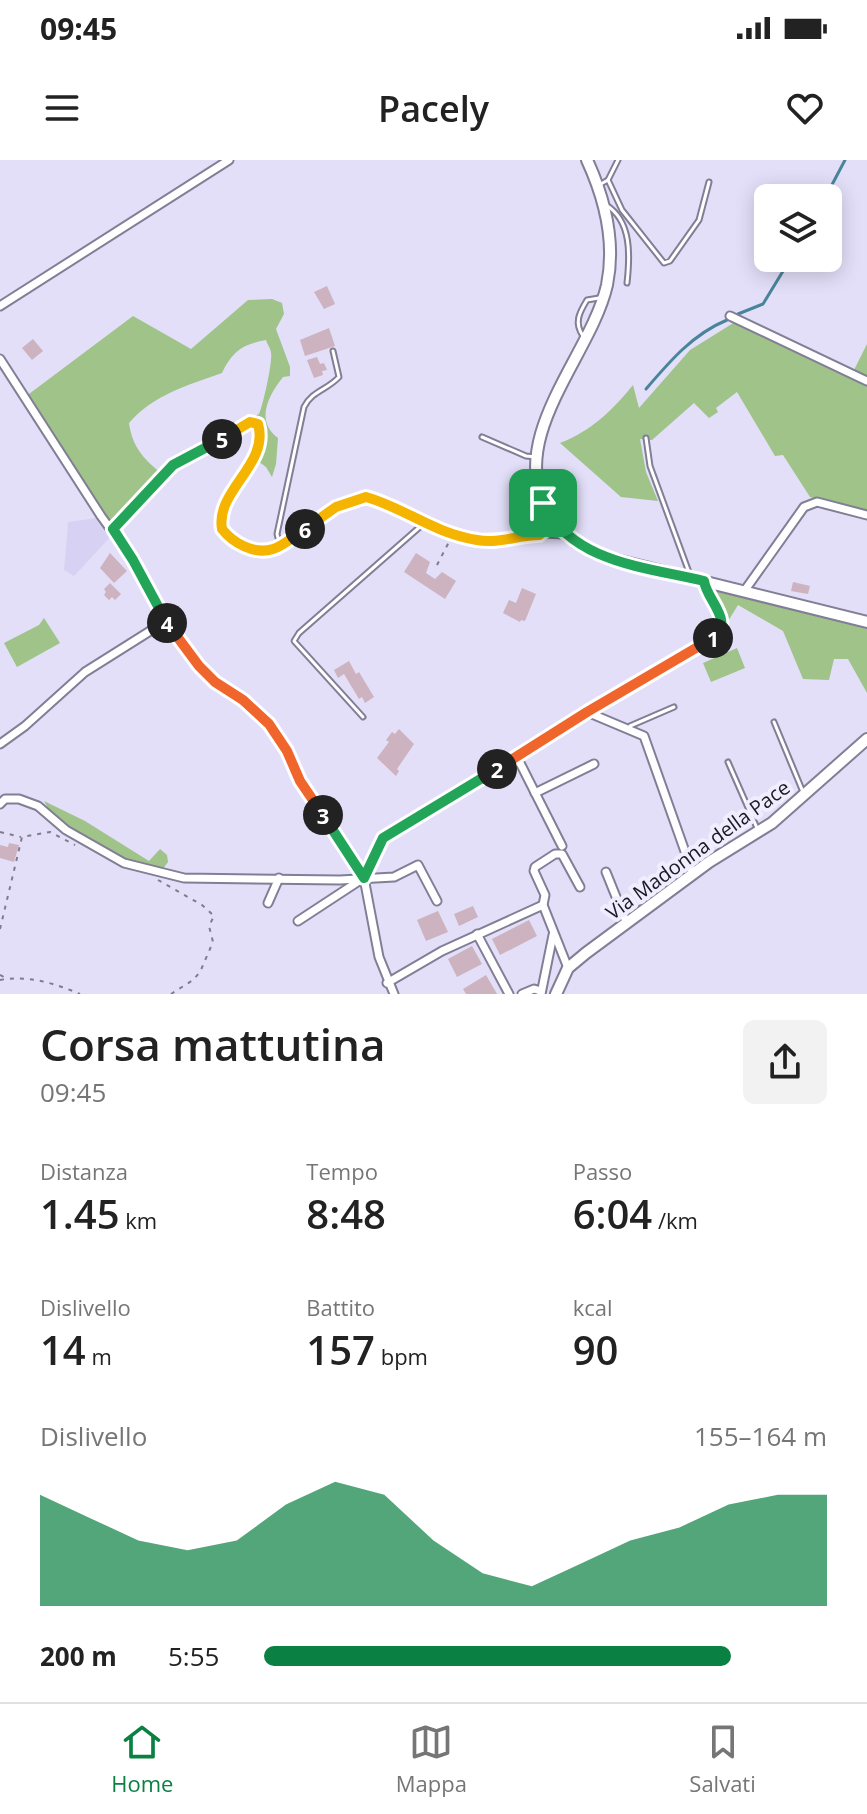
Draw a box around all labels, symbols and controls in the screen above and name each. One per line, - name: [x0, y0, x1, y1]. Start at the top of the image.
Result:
- text: 09:45: [40, 8, 117, 49]
- text: Pacely: [378, 84, 489, 133]
- icon: menu: [40, 86, 84, 130]
- icon: heart: [783, 86, 827, 130]
- map controls: [754, 184, 842, 272]
- button: layers: [754, 184, 842, 272]
- pin: 5: [202, 419, 242, 459]
- text: 5: [216, 424, 228, 454]
- pin: [509, 469, 577, 537]
- icon: arrive: [521, 481, 565, 525]
- pin: 6: [285, 509, 325, 549]
- text: 6: [299, 514, 311, 544]
- pin: 4: [147, 603, 187, 643]
- text: 4: [161, 608, 173, 638]
- pin: 1: [693, 618, 733, 658]
- text: 1: [707, 623, 719, 653]
- pin: 2: [477, 749, 517, 789]
- text: 2: [491, 754, 503, 784]
- street label: Via Madonna della Pace: [600, 774, 795, 926]
- pin: 3: [303, 795, 343, 835]
- text: 3: [317, 800, 329, 830]
- text: Corsa mattutina: [40, 1014, 386, 1074]
- button: share: [743, 1020, 827, 1104]
- text: 09:45: [40, 1074, 106, 1110]
- text: Distanza: [40, 1156, 128, 1186]
- text: Tempo: [306, 1156, 378, 1186]
- text: Passo: [573, 1156, 632, 1186]
- text: 1.45: [40, 1186, 120, 1241]
- text: 8:48: [306, 1186, 386, 1241]
- text: 6:04: [573, 1186, 652, 1241]
- text: km: [120, 1205, 157, 1235]
- text: /km: [652, 1205, 698, 1235]
- text: Dislivello: [40, 1292, 131, 1322]
- text: Battito: [306, 1292, 375, 1322]
- text: kcal: [573, 1292, 613, 1322]
- text: 14: [40, 1322, 86, 1377]
- text: 157: [306, 1322, 375, 1377]
- text: 90: [573, 1322, 618, 1377]
- text: m: [86, 1341, 112, 1371]
- text: bpm: [375, 1341, 428, 1371]
- text: Dislivello: [40, 1418, 147, 1454]
- text: 155–164 m: [694, 1418, 827, 1454]
- text: 200 m: [40, 1638, 117, 1674]
- text: 5:55: [168, 1638, 219, 1674]
- tab: Home: [111, 1720, 173, 1798]
- tab: Mappa: [396, 1720, 467, 1798]
- tab: Salvati: [689, 1720, 756, 1798]

